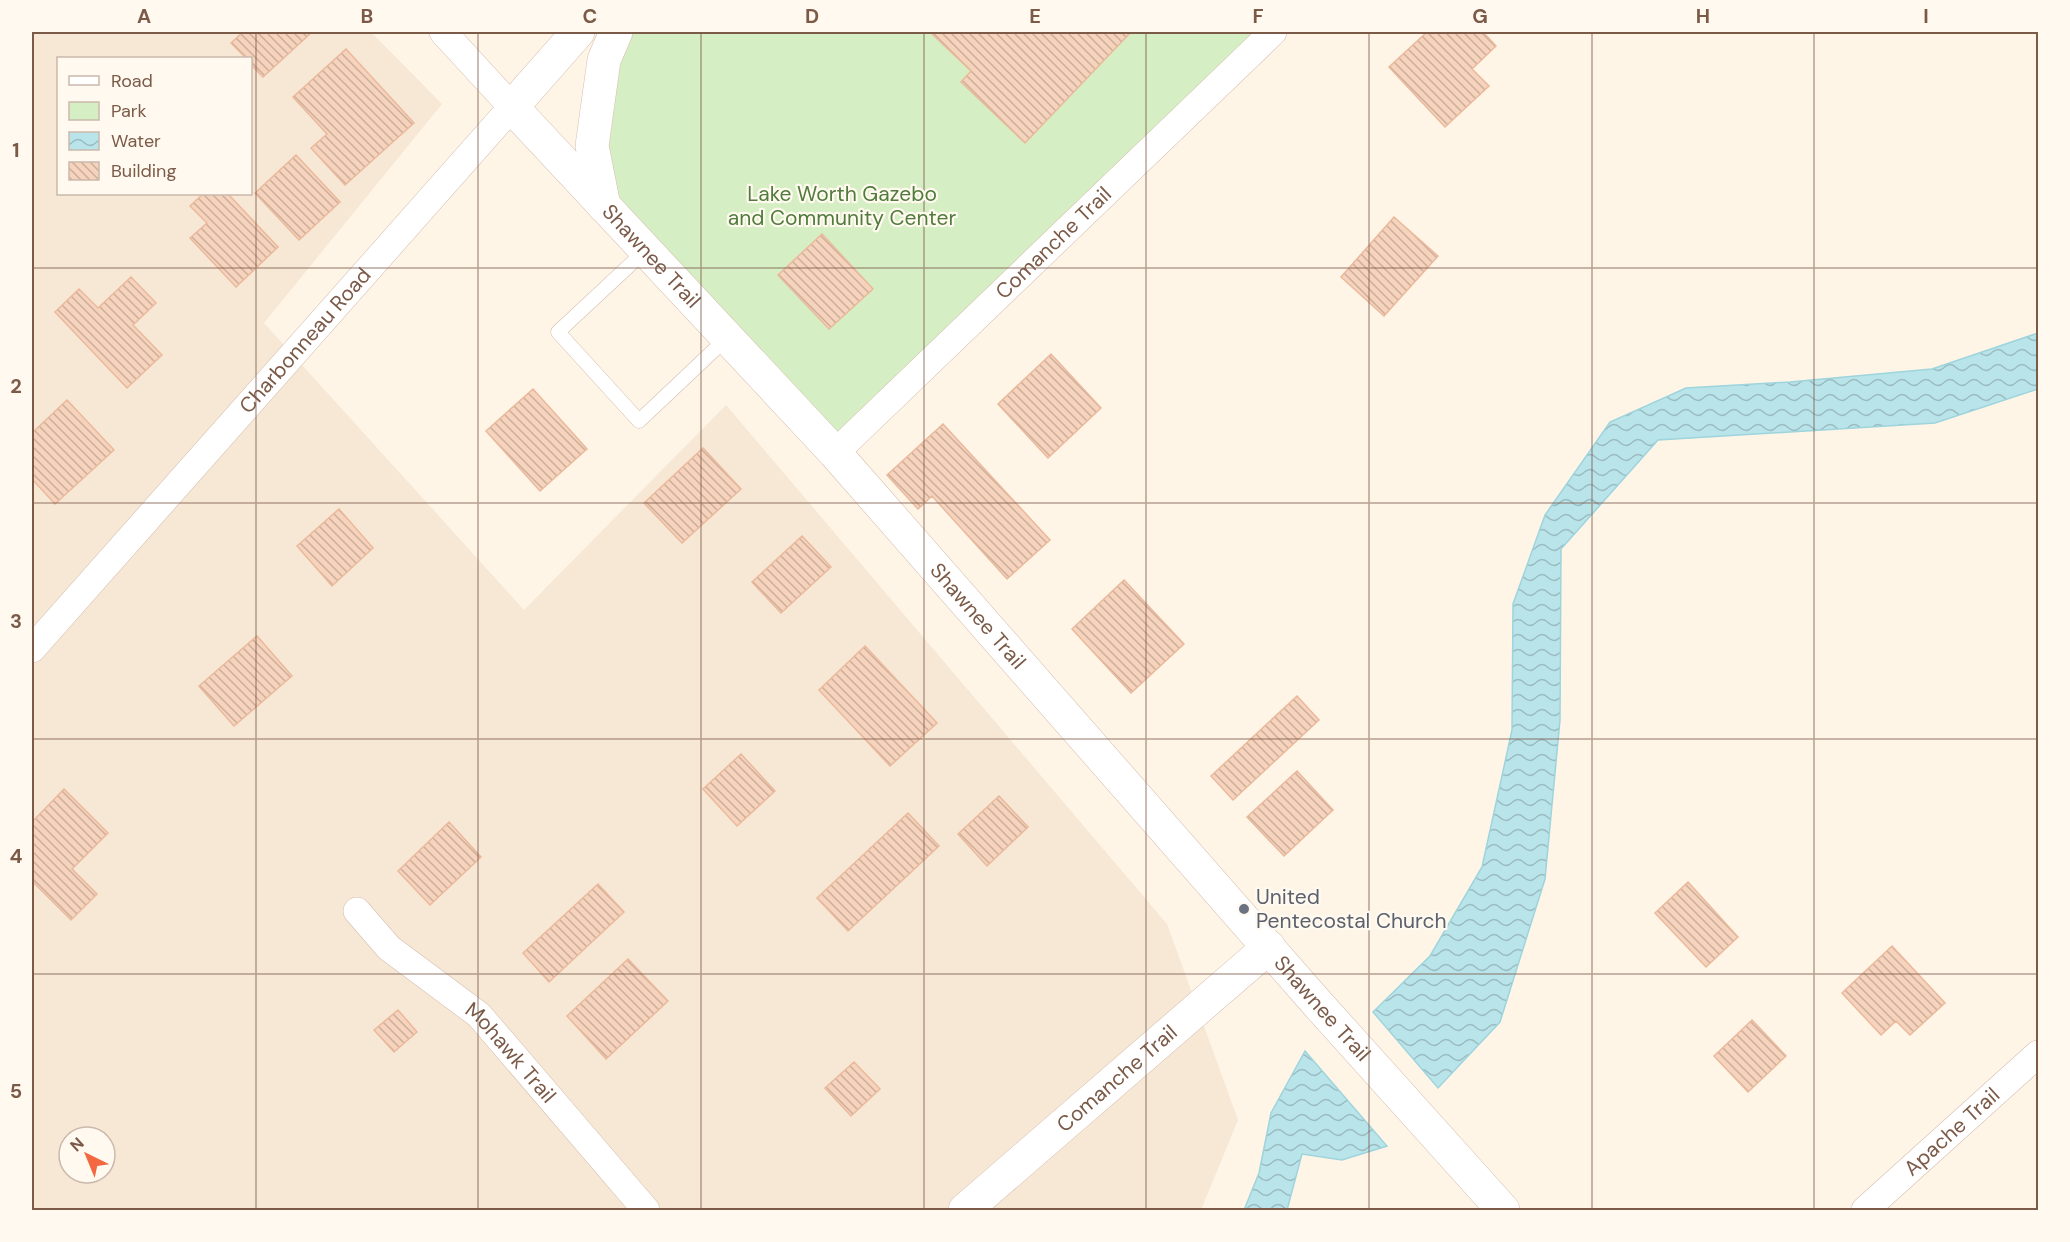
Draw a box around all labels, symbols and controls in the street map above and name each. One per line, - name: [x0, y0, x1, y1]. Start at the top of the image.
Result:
- text: A: [137, 3, 151, 29]
- text: B: [361, 3, 373, 29]
- text: C: [583, 3, 597, 29]
- text: D: [805, 3, 819, 29]
- text: E: [1029, 3, 1041, 29]
- text: F: [1252, 3, 1264, 29]
- text: G: [1472, 3, 1488, 29]
- text: H: [1696, 3, 1710, 29]
- text: I: [1923, 3, 1929, 29]
- legend: [57, 57, 252, 195]
- text: Road: [111, 69, 153, 93]
- text: Park: [111, 99, 147, 123]
- text: Water: [111, 129, 161, 153]
- text: 1: [12, 137, 20, 163]
- text: Building: [111, 159, 176, 183]
- park label: Lake Worth Gazebo and Community Center: [728, 180, 956, 232]
- street label: Comanche Trail: [989, 181, 1118, 305]
- street label: Shawnee Trail: [596, 198, 707, 314]
- street label: Charbonneau Road: [233, 262, 377, 419]
- text: 2: [10, 373, 22, 399]
- street label: Shawnee Trail: [924, 557, 1032, 675]
- text: 3: [10, 608, 22, 634]
- text: 4: [10, 843, 23, 869]
- place label: United Pentecostal Church: [1256, 883, 1447, 935]
- marker: United Pentecostal Church: [1237, 902, 1251, 916]
- street label: Shawnee Trail: [1268, 950, 1377, 1067]
- street label: Mohawk Trail: [460, 996, 562, 1109]
- street label: Comanche Trail: [1051, 1019, 1183, 1138]
- text: 5: [10, 1078, 22, 1104]
- street label: Apache Trail: [1898, 1081, 2006, 1182]
- north arrow: [57, 1125, 117, 1185]
- text: N: [66, 1133, 89, 1156]

